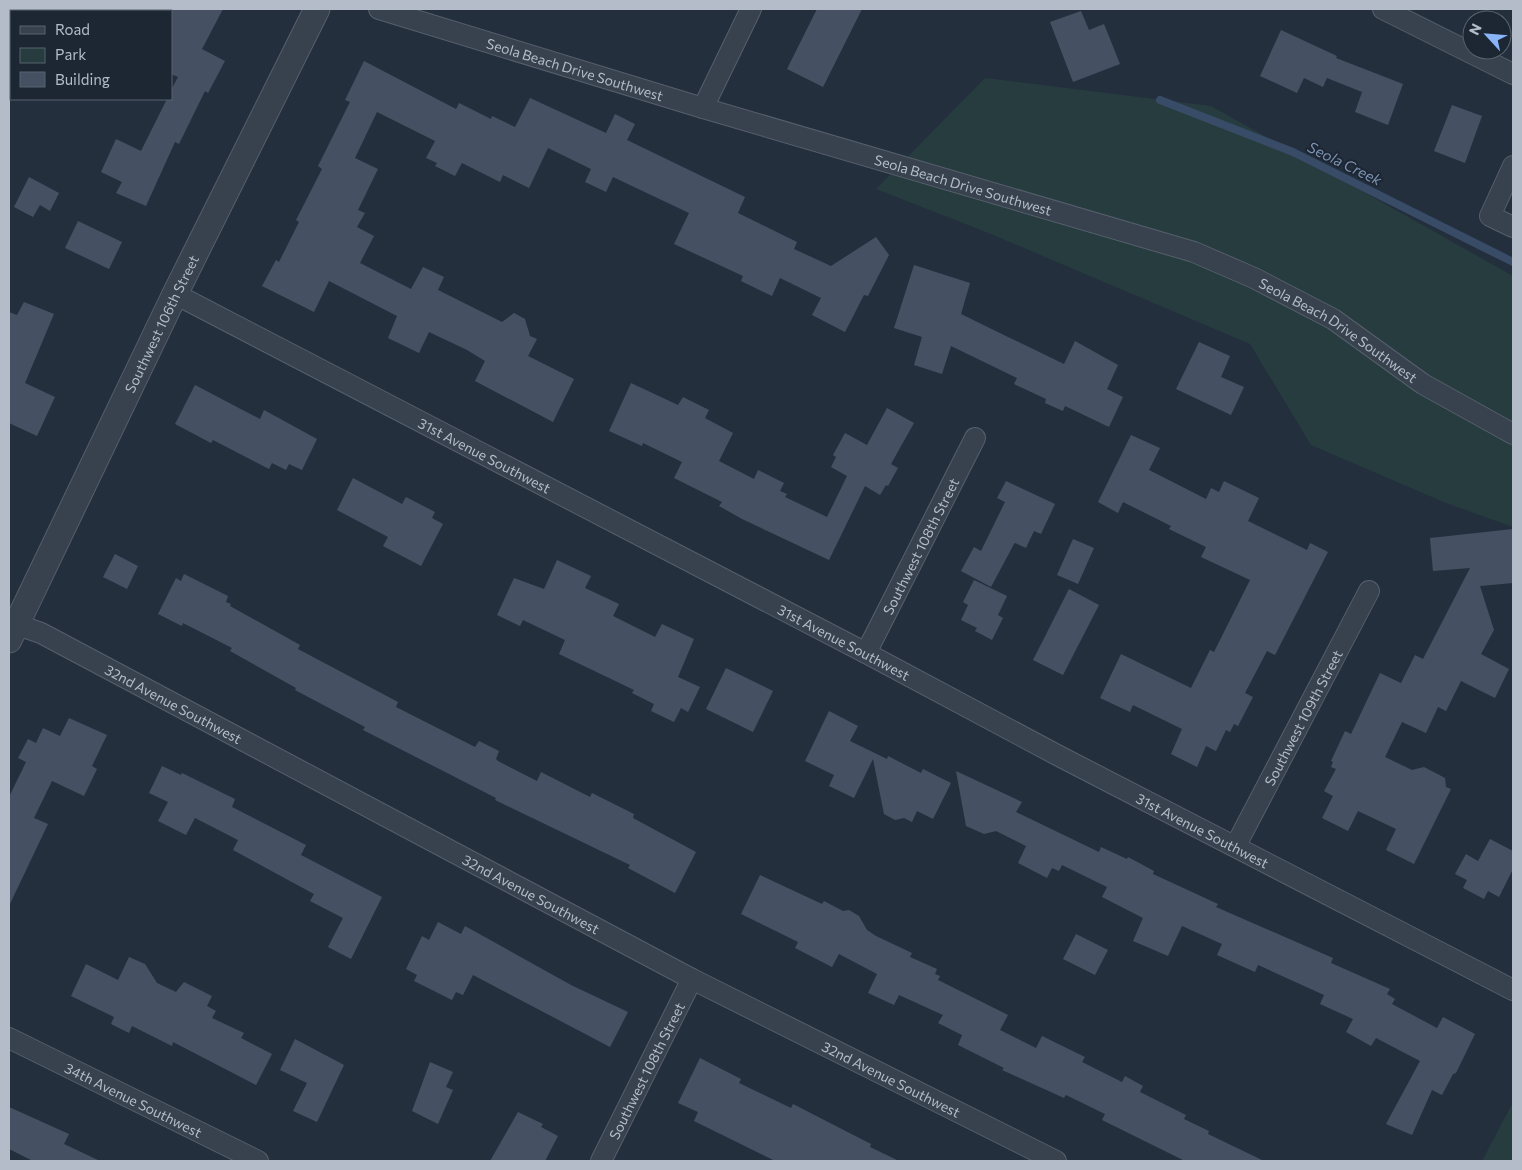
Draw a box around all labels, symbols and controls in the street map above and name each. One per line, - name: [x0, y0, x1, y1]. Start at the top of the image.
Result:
- legend: [10, 10, 172, 100]
- north arrow: [1462, 10, 1512, 60]
- text: Road: [55, 20, 90, 38]
- text: N: [1465, 21, 1485, 38]
- street label: Seola Beach Drive Southwest: [485, 34, 666, 104]
- text: Park: [55, 45, 86, 63]
- text: Building: [55, 70, 110, 88]
- water label: Seola Creek: [1305, 137, 1386, 189]
- street label: Seola Beach Drive Southwest: [873, 150, 1054, 218]
- street label: Southwest 106th Street: [121, 252, 202, 395]
- street label: Seola Beach Drive Southwest: [1256, 274, 1421, 386]
- street label: 31st Avenue Southwest: [416, 414, 554, 496]
- street label: Southwest 108th Street: [879, 475, 962, 617]
- street label: 31st Avenue Southwest: [775, 600, 913, 684]
- street label: Southwest 109th Street: [1260, 646, 1345, 788]
- street label: 32nd Avenue Southwest: [102, 660, 245, 747]
- street label: 31st Avenue Southwest: [1134, 789, 1272, 871]
- street label: 32nd Avenue Southwest: [460, 850, 603, 937]
- street label: Southwest 108th Street: [605, 999, 688, 1142]
- street label: 32nd Avenue Southwest: [819, 1037, 964, 1120]
- street label: 34th Avenue Southwest: [62, 1059, 205, 1141]

